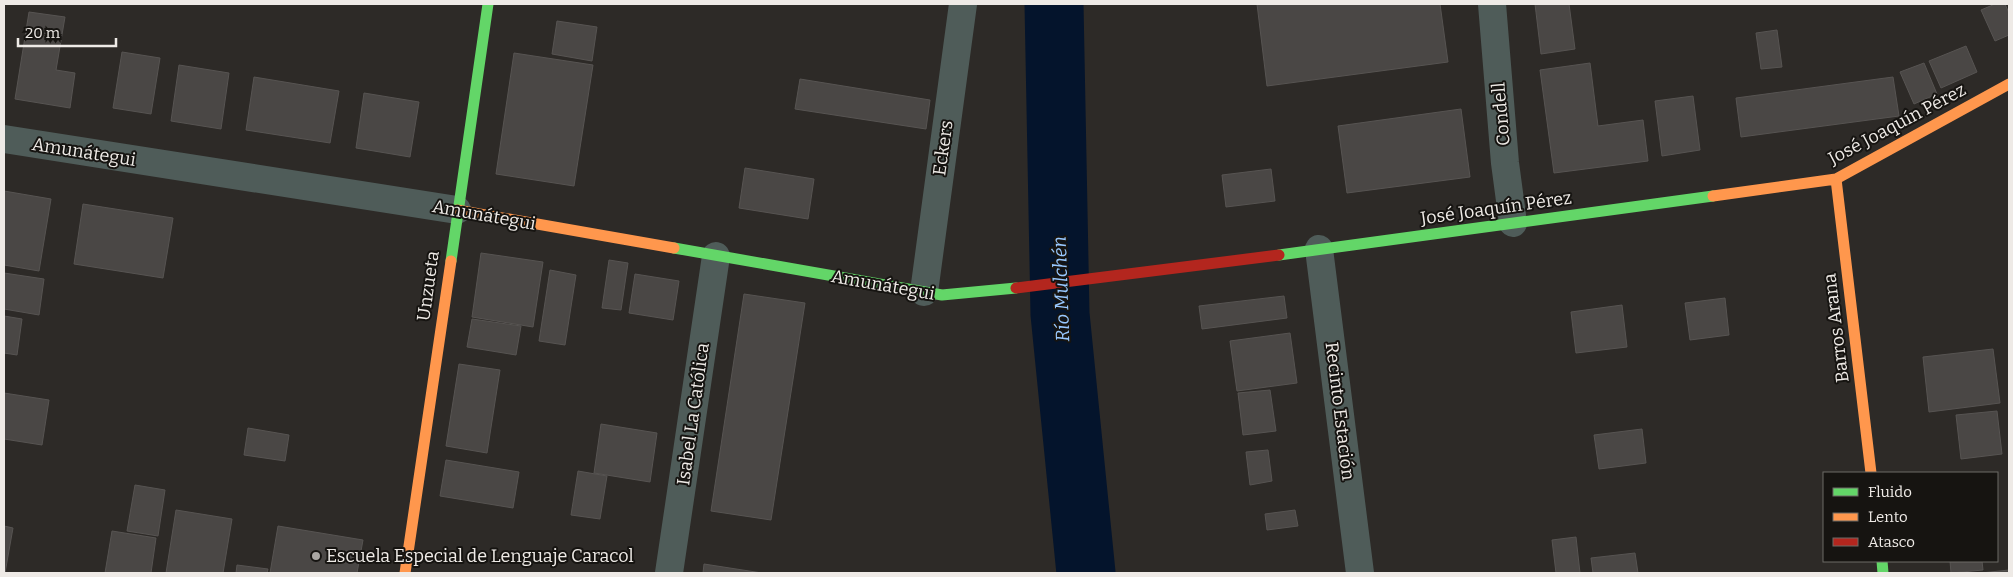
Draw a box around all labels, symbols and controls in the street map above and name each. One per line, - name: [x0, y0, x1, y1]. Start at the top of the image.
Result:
- scale bar: [18, 15, 115, 47]
- text: 20 m: [25, 24, 61, 42]
- street label: José Joaquín Pérez: [1824, 79, 1969, 170]
- street label: Condell: [1487, 81, 1515, 147]
- street label: Eckers: [928, 119, 958, 177]
- street label: Amunátegui: [31, 133, 137, 171]
- street label: José Joaquín Pérez: [1418, 187, 1573, 230]
- street label: Amunátegui: [431, 195, 537, 235]
- water label: Río Mulchén: [1048, 236, 1074, 342]
- street label: Unzueta: [412, 249, 444, 323]
- street label: Amunátegui: [830, 265, 936, 305]
- street label: Barros Arana: [1818, 272, 1854, 384]
- street label: Isabel La Católica: [672, 341, 714, 487]
- street label: Recinto Estación: [1321, 341, 1359, 482]
- legend: [1823, 472, 1998, 562]
- text: Fluido: [1868, 483, 1912, 501]
- text: Lento: [1868, 508, 1908, 526]
- text: Atasco: [1868, 533, 1915, 551]
- place label: Escuela Especial de Lenguaje Caracol: [326, 545, 634, 567]
- marker: Escuela Especial de Lenguaje Caracol: [310, 550, 322, 562]

